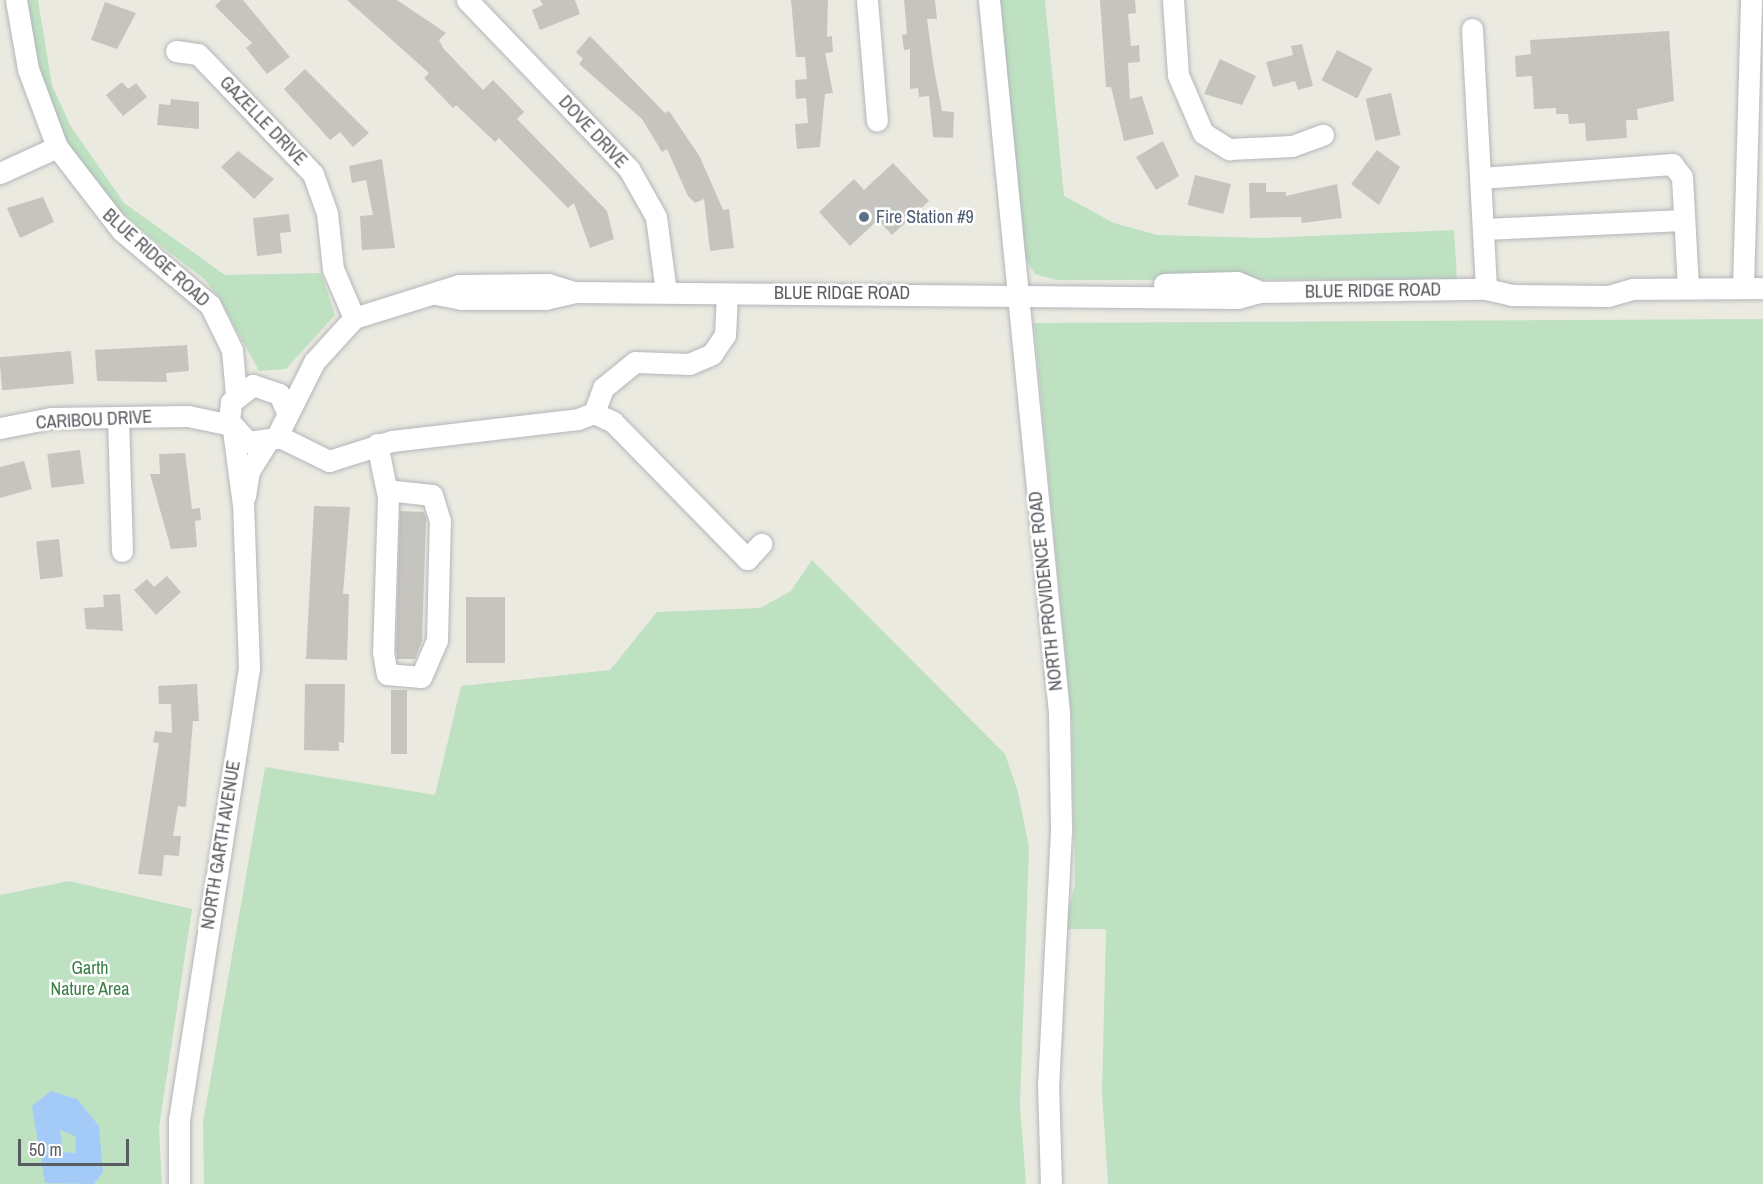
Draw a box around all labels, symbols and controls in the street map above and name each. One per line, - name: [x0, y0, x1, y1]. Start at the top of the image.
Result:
- street label: GAZELLE DRIVE: [215, 72, 311, 170]
- street label: DOVE DRIVE: [554, 91, 632, 173]
- street label: BLUE RIDGE ROAD: [98, 204, 214, 312]
- place label: Fire Station #9: [876, 206, 974, 228]
- marker: Fire Station #9: [857, 210, 871, 224]
- street label: BLUE RIDGE ROAD: [1305, 279, 1441, 303]
- street label: BLUE RIDGE ROAD: [774, 282, 910, 304]
- street label: CARIBOU DRIVE: [35, 406, 153, 434]
- street label: NORTH PROVIDENCE ROAD: [1025, 490, 1067, 692]
- street label: NORTH GARTH AVENUE: [197, 759, 245, 931]
- park label: Garth Nature Area: [50, 958, 130, 1000]
- scale bar: [21, 1127, 132, 1165]
- text: 50 m: [29, 1137, 62, 1162]

